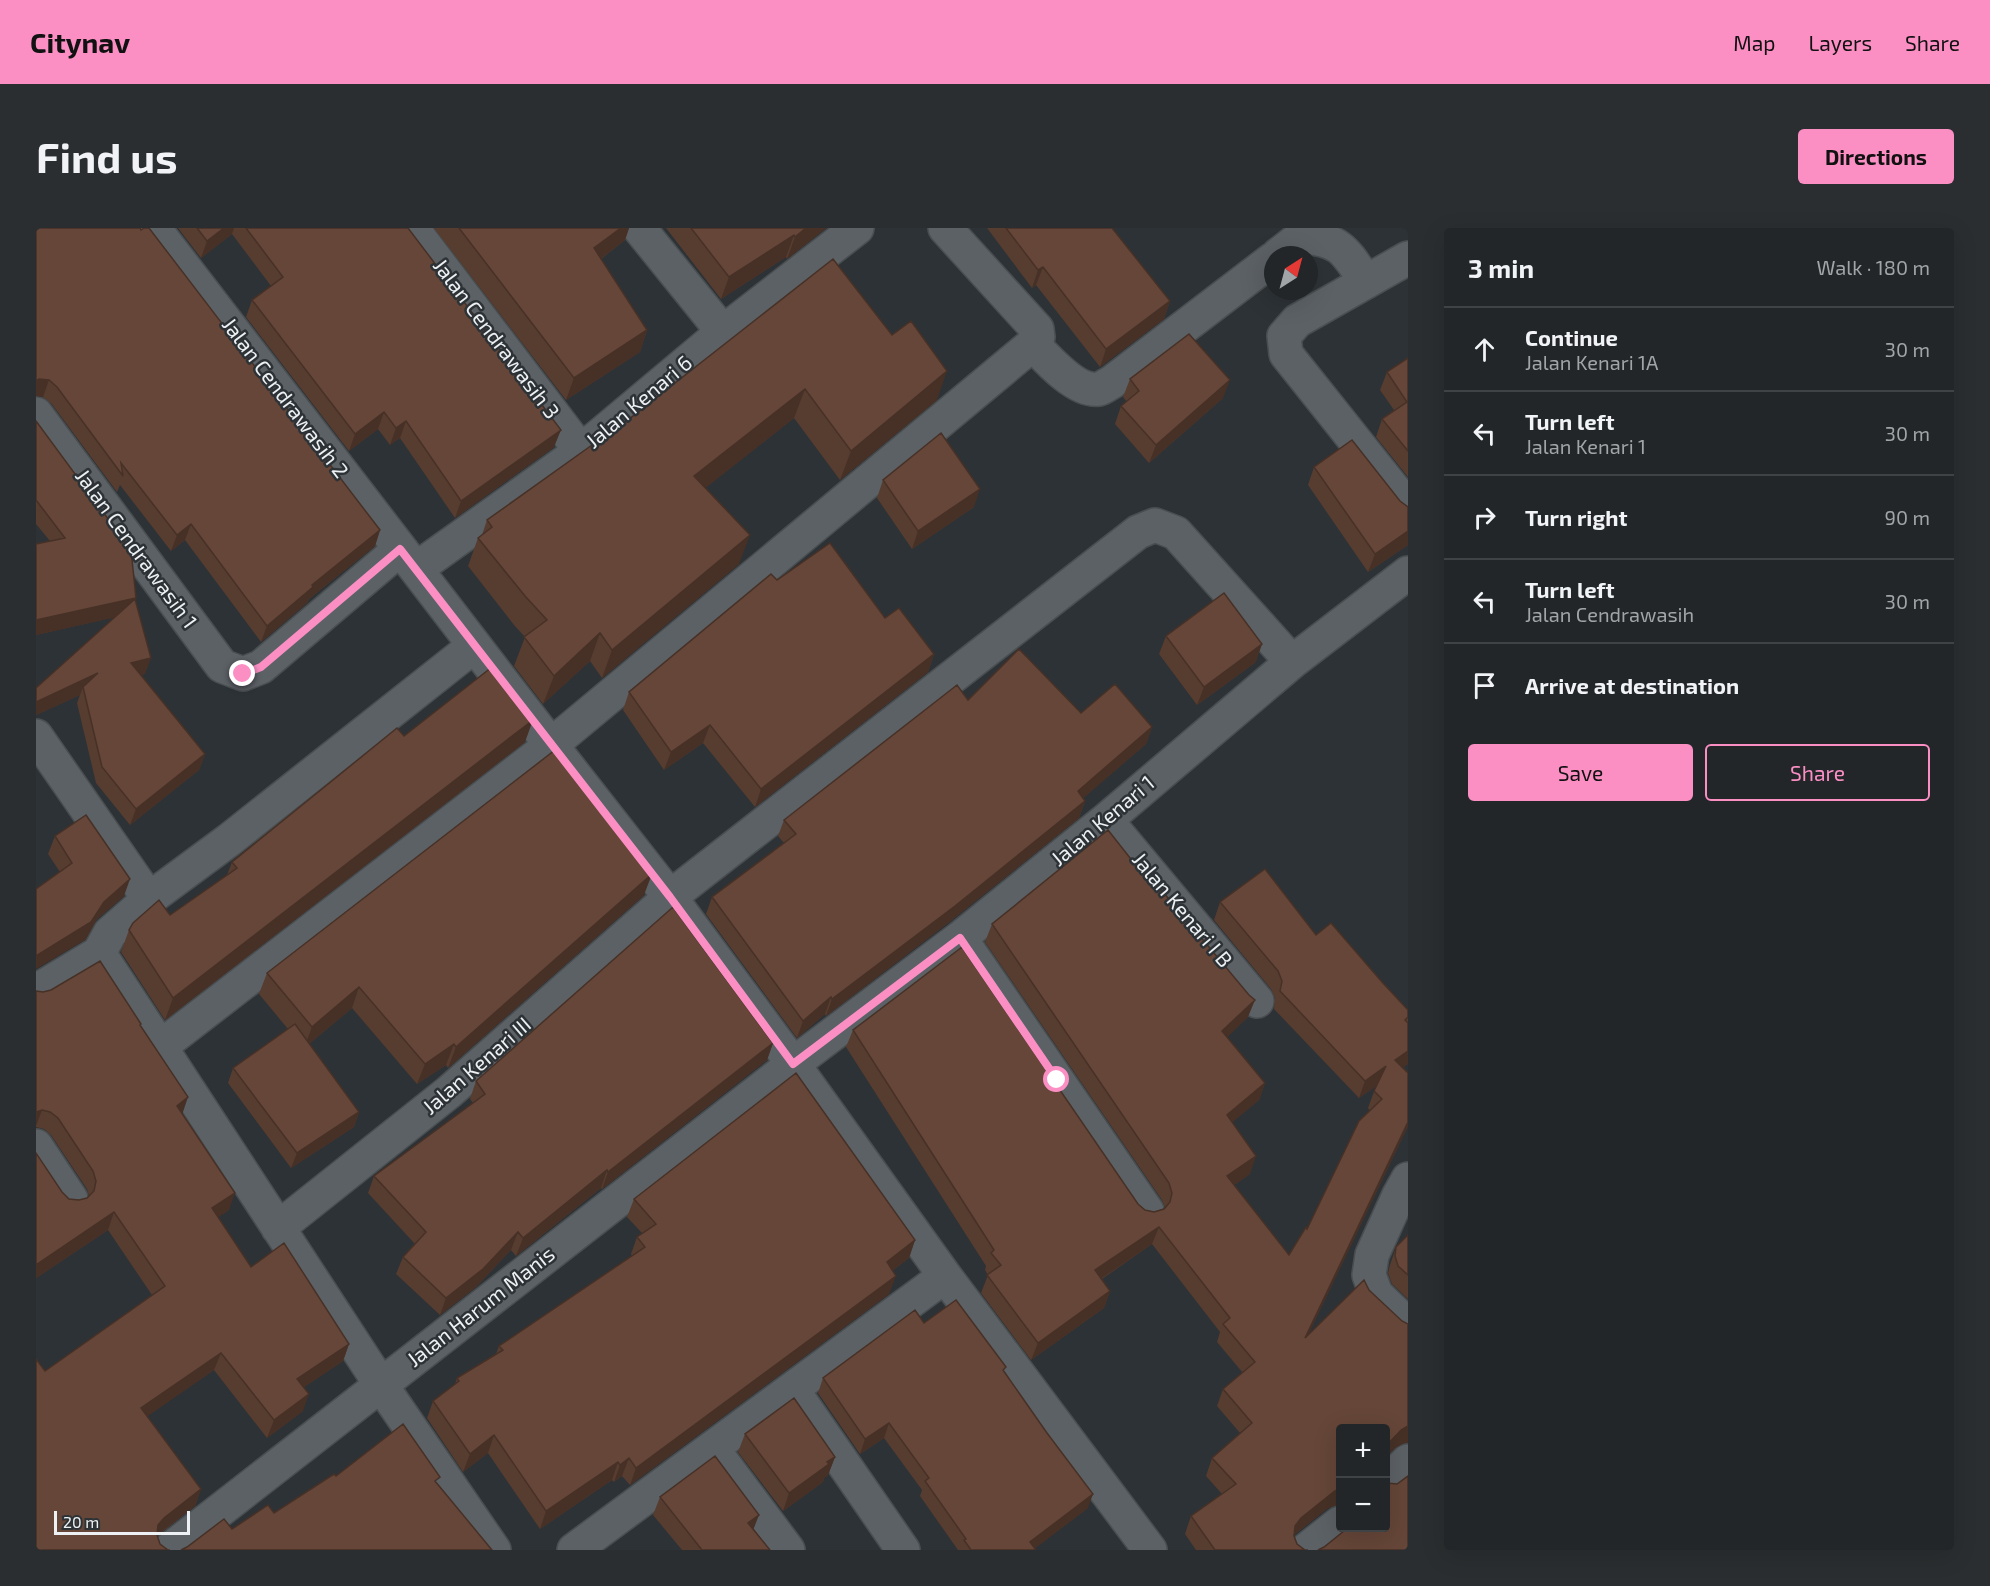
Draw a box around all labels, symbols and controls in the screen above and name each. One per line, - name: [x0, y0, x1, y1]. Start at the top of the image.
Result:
- text: Citynav: [30, 25, 130, 59]
- text: Map: [1733, 30, 1775, 55]
- text: Layers: [1808, 30, 1872, 55]
- text: Share: [1905, 30, 1960, 55]
- button: Directions: [1798, 129, 1954, 184]
- text: Find us: [36, 131, 178, 181]
- north arrow: [1264, 246, 1318, 300]
- text: 3 min: [1468, 252, 1534, 283]
- street label: Jalan Cendrawasih 3: [429, 253, 566, 423]
- text: Walk · 180 m: [1817, 255, 1930, 279]
- street label: Jalan Cendrawasih 2: [218, 312, 355, 482]
- text: Continue: [1525, 324, 1618, 350]
- icon: ahead: [1468, 333, 1501, 366]
- text: 30 m: [1885, 337, 1930, 361]
- street label: Jalan Kenari 6: [580, 349, 696, 452]
- text: Jalan Kenari 1A: [1525, 350, 1659, 374]
- text: Turn left: [1525, 408, 1614, 434]
- icon: left: [1468, 417, 1501, 450]
- text: 30 m: [1885, 421, 1930, 445]
- text: Jalan Kenari 1: [1525, 434, 1646, 458]
- street label: Jalan Cendrawasih 1: [71, 464, 203, 633]
- icon: right: [1468, 501, 1501, 534]
- text: Turn right: [1525, 504, 1627, 530]
- text: 90 m: [1885, 505, 1930, 529]
- text: Turn left: [1525, 576, 1614, 602]
- icon: left: [1468, 585, 1501, 618]
- text: 30 m: [1885, 589, 1930, 613]
- text: Jalan Cendrawasih: [1525, 602, 1694, 626]
- route end: [229, 660, 255, 686]
- icon: arrive: [1468, 669, 1501, 702]
- text: Arrive at destination: [1525, 672, 1739, 698]
- button: Save: [1468, 744, 1693, 801]
- button: Share: [1705, 744, 1930, 801]
- street label: Jalan Kenari 1: [1045, 769, 1159, 870]
- street label: Jalan Kenari I B: [1128, 847, 1238, 971]
- street label: Jalan Kenari III: [417, 1011, 535, 1119]
- route start: [1043, 1066, 1069, 1092]
- street label: Jalan Harum Manis: [401, 1240, 559, 1371]
- map controls: [1336, 1424, 1390, 1532]
- button: +: [1336, 1424, 1390, 1478]
- button: −: [1336, 1478, 1390, 1532]
- scale bar: [54, 1508, 190, 1536]
- text: 20 m: [63, 1512, 99, 1531]

